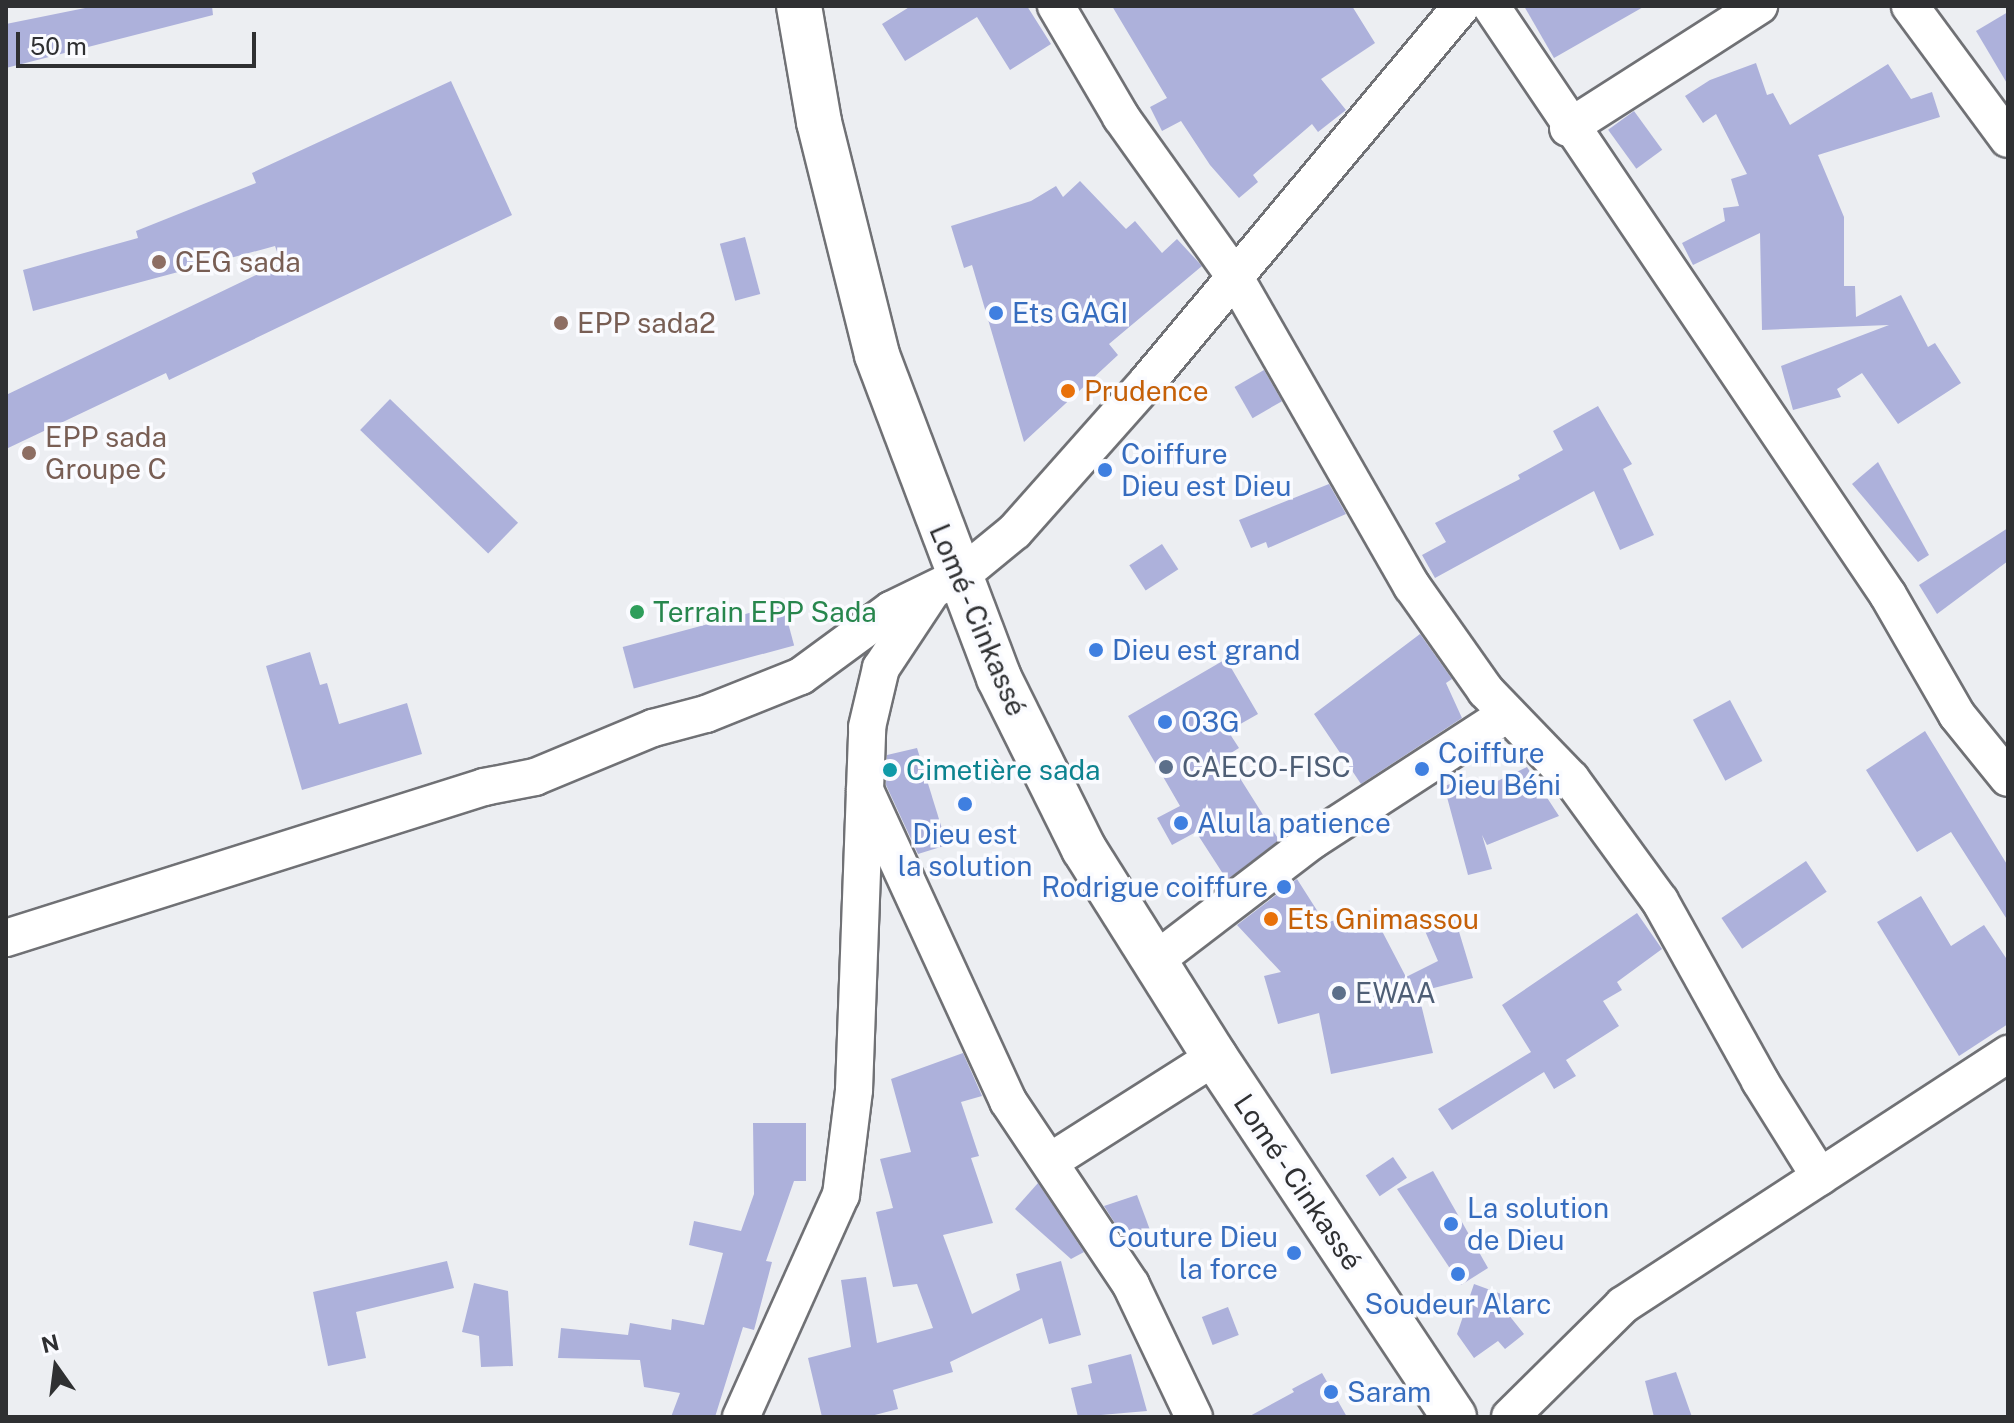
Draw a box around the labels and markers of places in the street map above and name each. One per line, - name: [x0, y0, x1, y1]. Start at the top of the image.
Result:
- place label: CEG sada: [175, 245, 301, 279]
- marker: CEG sada: [150, 253, 168, 271]
- place label: Ets GAGI: [1012, 296, 1128, 330]
- marker: Ets GAGI: [987, 304, 1005, 322]
- place label: EPP sada2: [577, 306, 716, 340]
- marker: EPP sada2: [552, 314, 570, 332]
- place label: Prudence: [1084, 374, 1209, 408]
- marker: Prudence: [1059, 382, 1077, 400]
- place label: EPP sada Groupe C: [45, 420, 167, 486]
- place label: Coiffure Dieu est Dieu: [1121, 437, 1292, 503]
- marker: EPP sada Groupe C: [20, 444, 38, 462]
- marker: Coiffure Dieu est Dieu: [1096, 461, 1114, 479]
- place label: Terrain EPP Sada: [653, 595, 877, 629]
- marker: Terrain EPP Sada: [628, 603, 646, 621]
- place label: Dieu est grand: [1112, 633, 1301, 667]
- marker: Dieu est grand: [1087, 641, 1105, 659]
- place label: O3G: [1181, 705, 1240, 739]
- marker: O3G: [1156, 713, 1174, 731]
- place label: Coiffure Dieu Béni: [1438, 736, 1561, 802]
- place label: CAECO-FISC: [1182, 750, 1351, 784]
- place label: Cimetière sada: [906, 753, 1101, 787]
- marker: CAECO-FISC: [1157, 758, 1175, 776]
- marker: Coiffure Dieu Béni: [1413, 760, 1431, 778]
- marker: Cimetière sada: [881, 761, 899, 779]
- marker: Dieu est la solution: [956, 795, 974, 813]
- place label: Alu la patience: [1197, 806, 1391, 840]
- marker: Alu la patience: [1172, 814, 1190, 832]
- place label: Dieu est la solution: [898, 817, 1032, 883]
- place label: Rodrigue coiffure: [1041, 870, 1268, 904]
- marker: Rodrigue coiffure: [1275, 878, 1293, 896]
- place label: Ets Gnimassou: [1287, 902, 1479, 936]
- marker: Ets Gnimassou: [1262, 910, 1280, 928]
- place label: EWAA: [1355, 976, 1436, 1010]
- marker: EWAA: [1330, 984, 1348, 1002]
- place label: La solution de Dieu: [1467, 1191, 1609, 1257]
- marker: La solution de Dieu: [1442, 1215, 1460, 1233]
- place label: Couture Dieu la force: [1108, 1220, 1278, 1286]
- marker: Couture Dieu la force: [1285, 1244, 1303, 1262]
- marker: Soudeur Alarc: [1449, 1265, 1467, 1283]
- place label: Soudeur Alarc: [1364, 1287, 1552, 1321]
- place label: Saram: [1347, 1375, 1431, 1409]
- marker: Saram: [1322, 1383, 1340, 1401]

